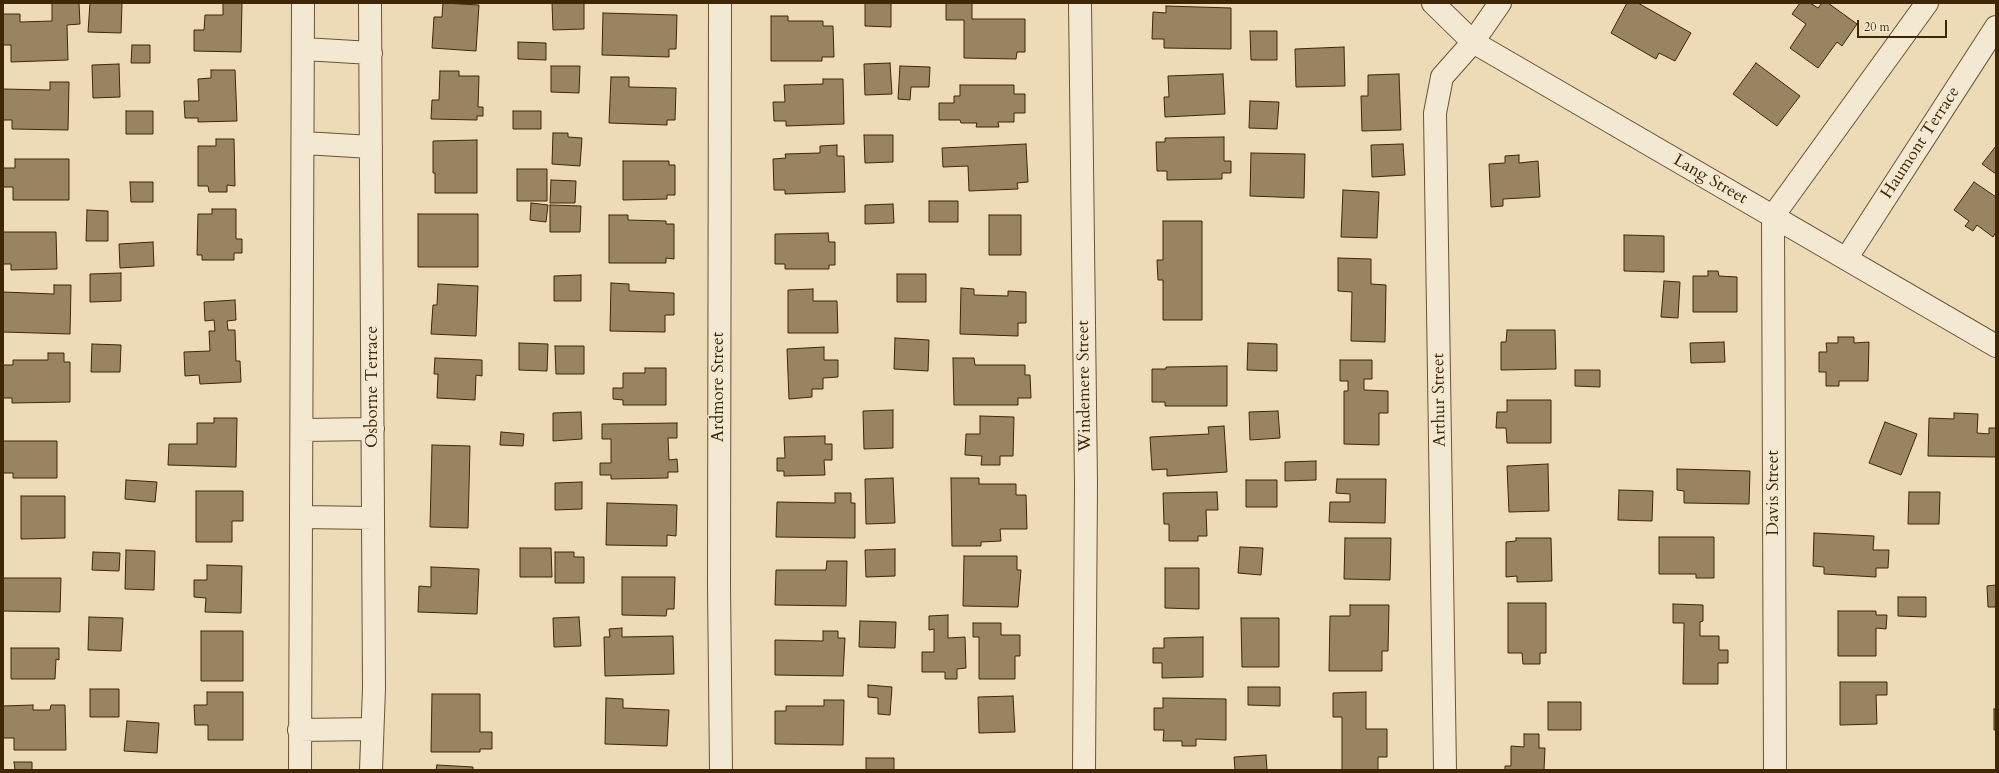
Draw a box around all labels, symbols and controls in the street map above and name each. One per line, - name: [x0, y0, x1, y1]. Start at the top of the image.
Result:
- scale bar: [1859, 12, 1949, 38]
- text: 20 m: [1864, 19, 1890, 35]
- street label: Haumont Terrace: [1877, 83, 1965, 203]
- street label: Lang Street: [1669, 151, 1751, 209]
- street label: Windemere Street: [1074, 320, 1096, 452]
- street label: Osborne Terrace: [363, 326, 383, 448]
- street label: Ardmore Street: [709, 332, 729, 442]
- street label: Arthur Street: [1429, 353, 1451, 447]
- street label: Davis Street: [1764, 450, 1784, 536]

